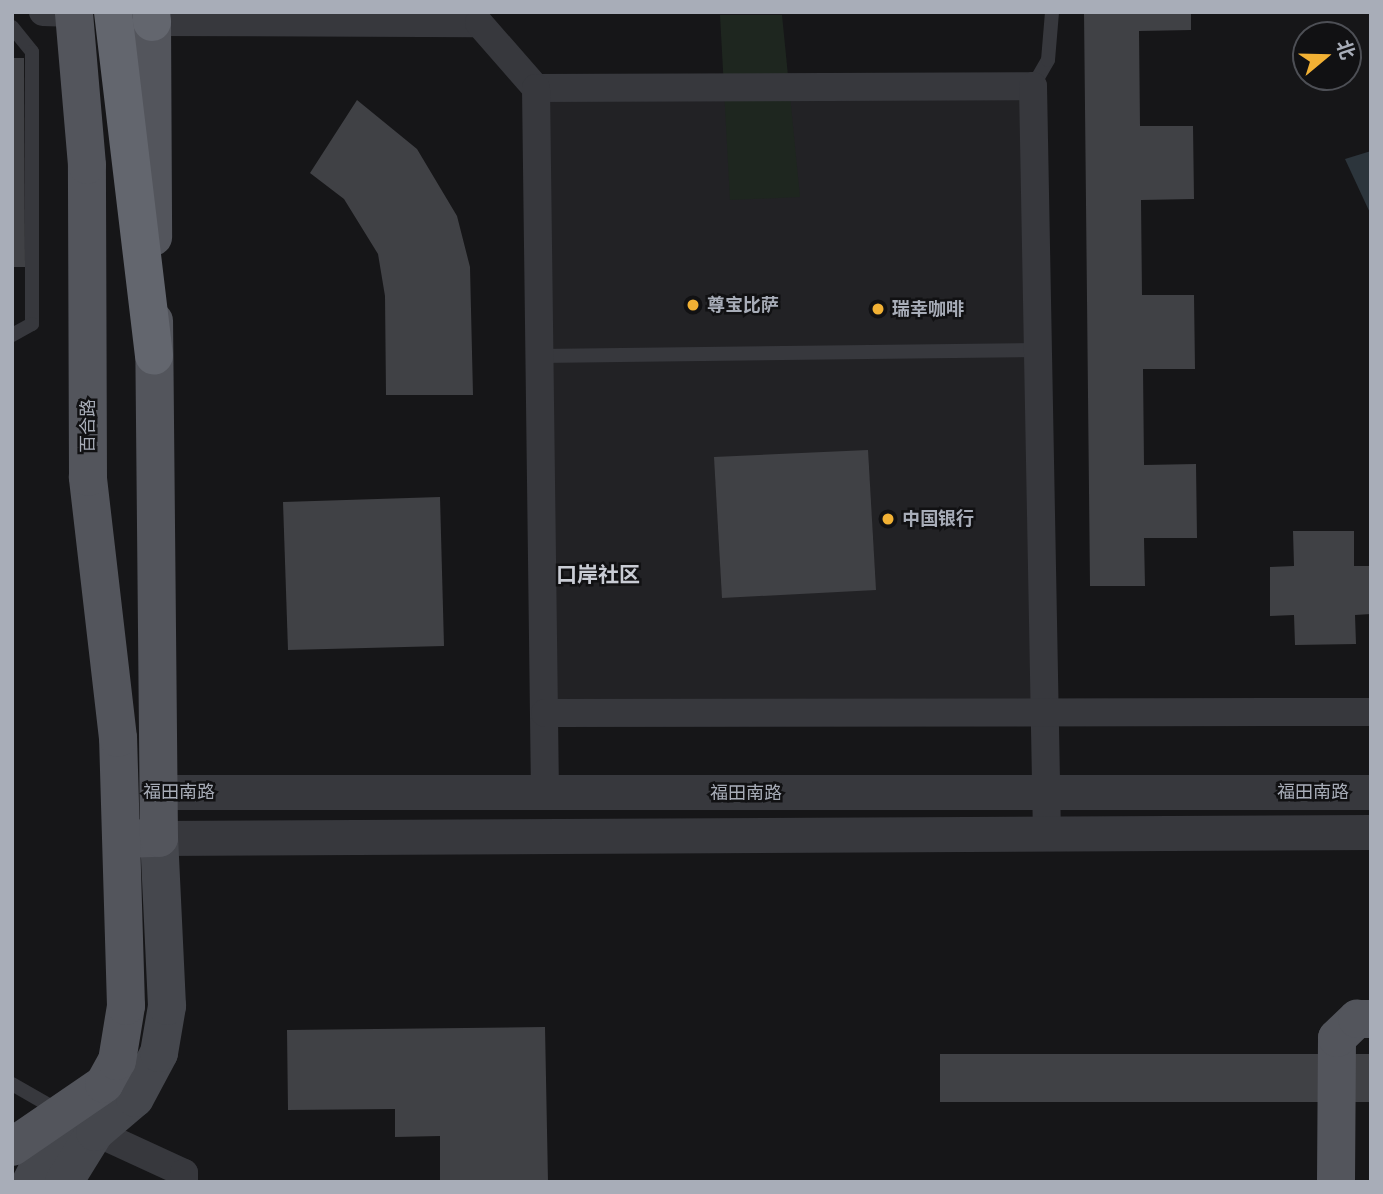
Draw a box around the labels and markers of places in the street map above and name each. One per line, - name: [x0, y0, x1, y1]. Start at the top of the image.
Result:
- place label: 尊宝比萨: [707, 294, 779, 316]
- marker: 尊宝比萨: [685, 297, 701, 313]
- place label: 瑞幸咖啡: [892, 298, 964, 320]
- marker: 瑞幸咖啡: [870, 301, 886, 317]
- place label: 中国银行: [902, 508, 974, 530]
- marker: 中国银行: [880, 511, 896, 527]

